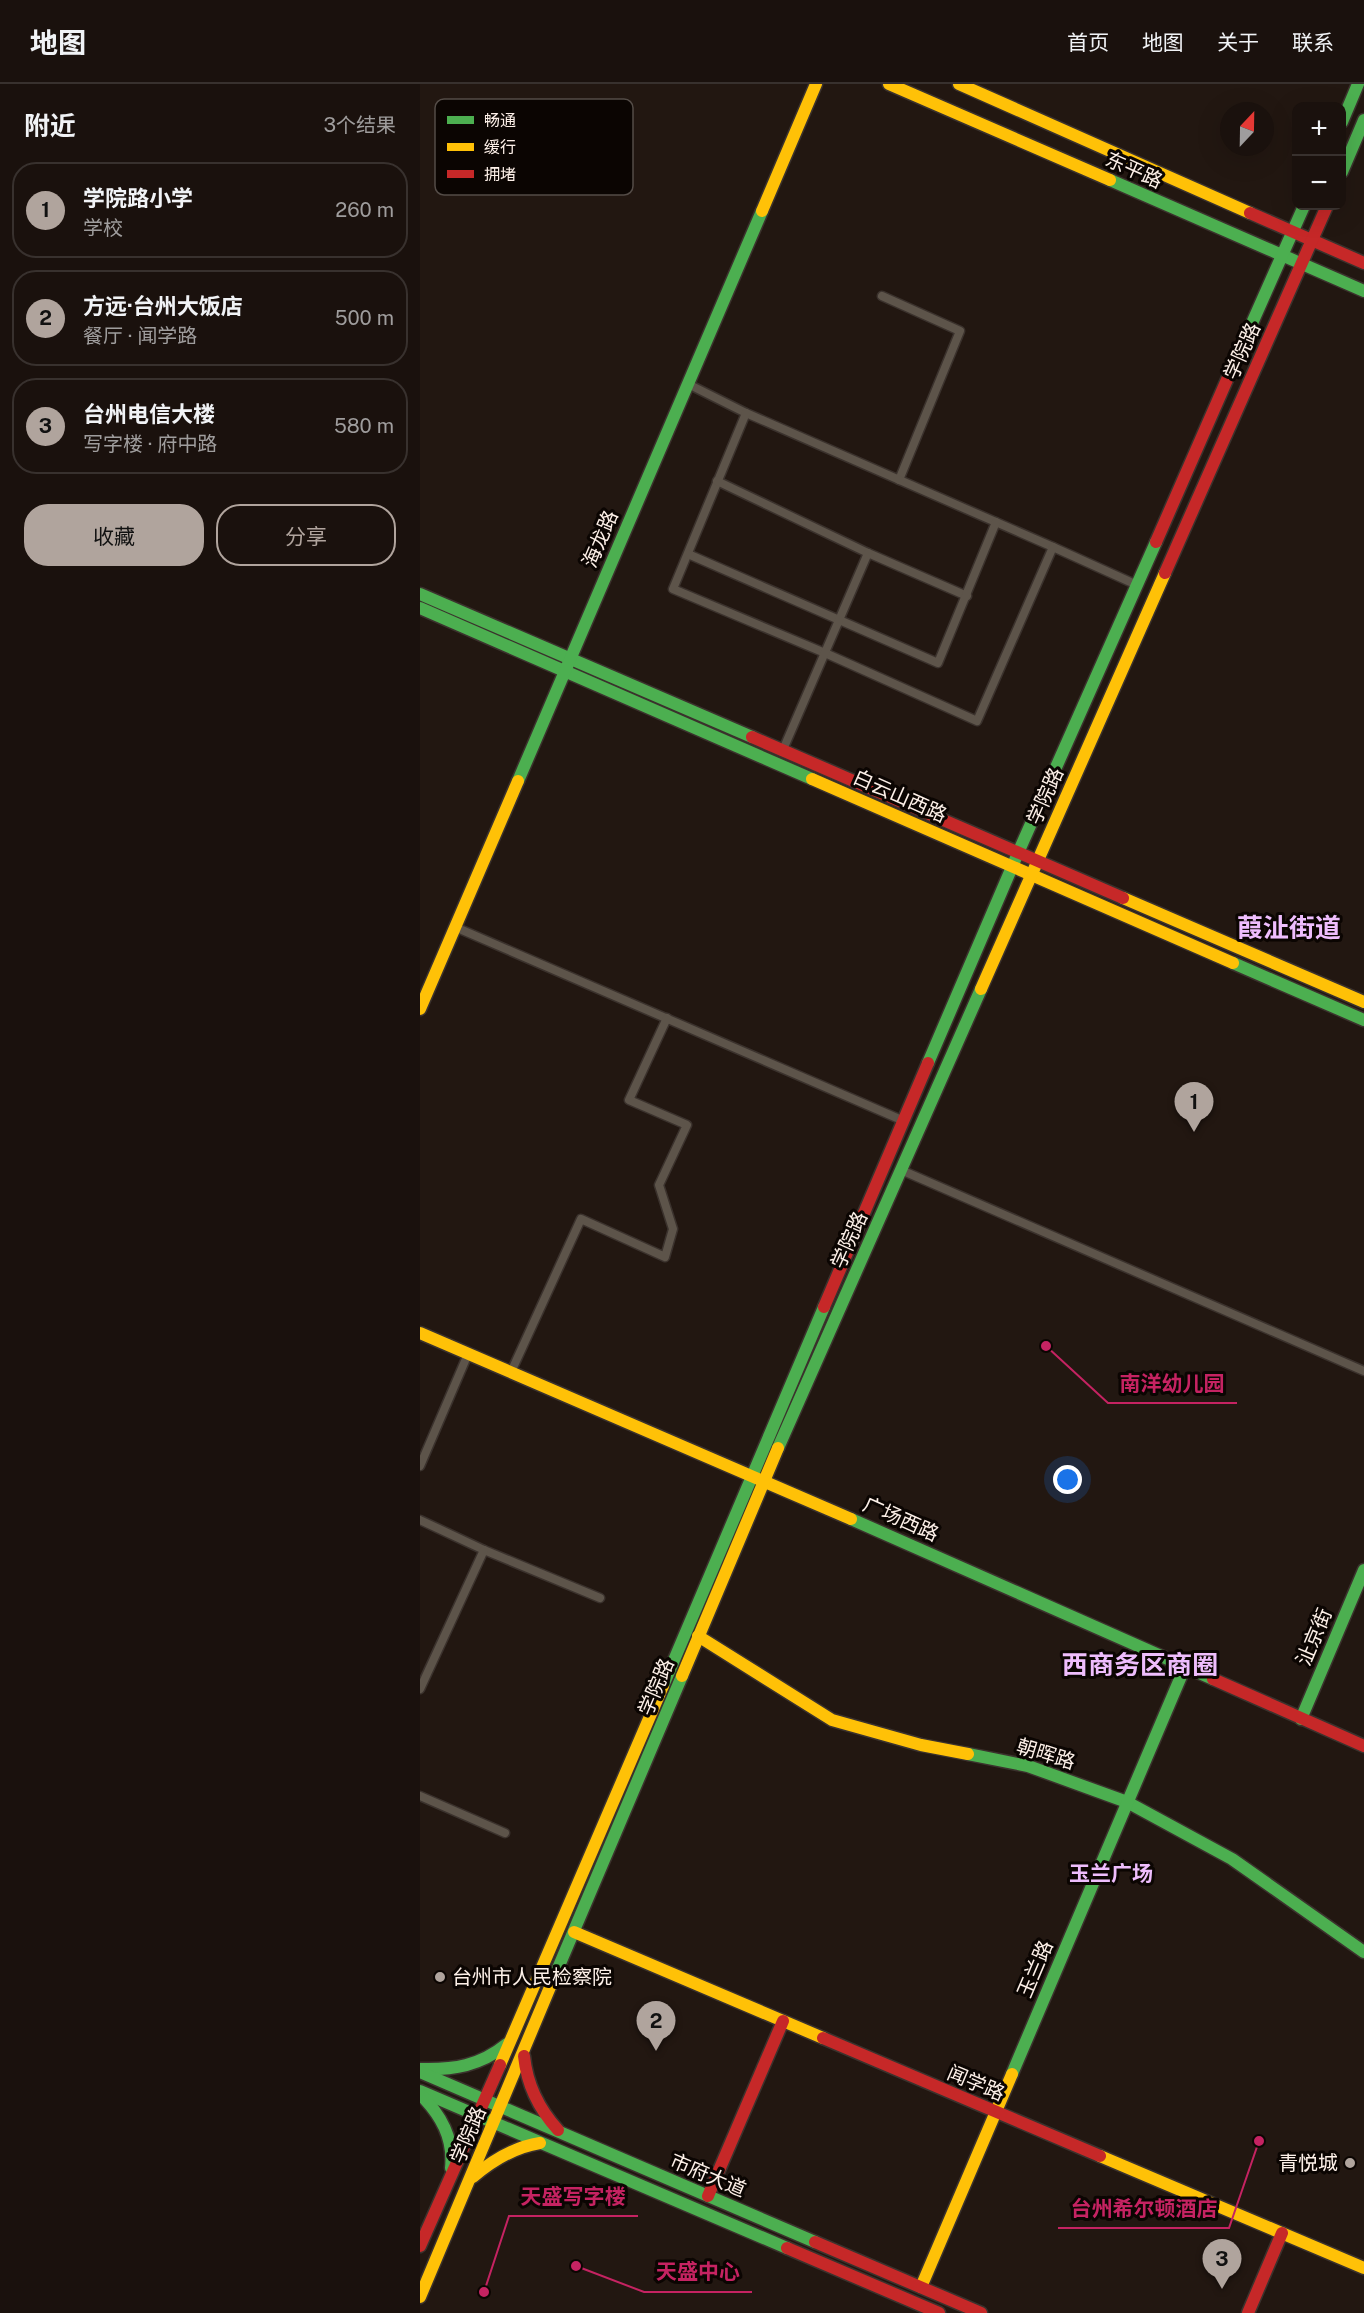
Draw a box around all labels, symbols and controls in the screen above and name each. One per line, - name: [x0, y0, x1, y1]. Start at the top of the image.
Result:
- text: 地图: [30, 26, 86, 59]
- text: 首页: [1067, 30, 1109, 55]
- text: 地图: [1142, 30, 1184, 55]
- text: 关于: [1217, 30, 1259, 55]
- text: 联系: [1292, 30, 1334, 55]
- legend: [435, 99, 633, 195]
- north arrow: [1220, 102, 1274, 156]
- map controls: [1292, 102, 1346, 210]
- button: +: [1292, 102, 1346, 156]
- text: 附近: [24, 110, 76, 141]
- text: 畅通: [484, 111, 516, 130]
- text: 3个结果: [323, 113, 396, 137]
- text: 缓行: [484, 138, 516, 157]
- street label: 东平路: [1102, 147, 1166, 193]
- button: −: [1292, 156, 1346, 210]
- text: 拥堵: [484, 165, 516, 184]
- text: 学院路小学: [83, 185, 193, 211]
- text: 1: [41, 198, 50, 222]
- text: 260 m: [335, 198, 394, 222]
- text: 学校: [83, 216, 123, 240]
- text: 方远·台州大饭店: [83, 293, 243, 319]
- text: 2: [39, 306, 52, 330]
- text: 500 m: [335, 306, 394, 330]
- street label: 学院路: [1219, 319, 1265, 383]
- text: 餐厅 · 闻学路: [83, 324, 197, 348]
- text: 台州电信大楼: [83, 401, 215, 427]
- text: 3: [39, 414, 52, 438]
- text: 580 m: [334, 414, 394, 438]
- text: 写字楼 · 府中路: [83, 432, 217, 456]
- button: 收藏: [24, 504, 204, 566]
- button: 分享: [216, 504, 396, 566]
- street label: 海龙路: [577, 507, 623, 571]
- street label: 学院路: [1022, 764, 1068, 828]
- street label: 白云山西路: [849, 765, 951, 827]
- district label: 葭沚街道: [1237, 912, 1341, 943]
- pin: 1: [1174, 1082, 1214, 1132]
- street label: 学院路: [826, 1208, 872, 1272]
- callout: 南洋幼儿园: [1108, 1364, 1237, 1403]
- text: 南洋幼儿园: [1120, 1371, 1225, 1396]
- your location: [1053, 1465, 1082, 1494]
- street label: 广场西路: [860, 1492, 942, 1546]
- street label: 沚京街: [1291, 1605, 1337, 1669]
- district label: 西商务区商圈: [1062, 1649, 1218, 1680]
- street label: 学院路: [633, 1655, 679, 1719]
- street label: 朝晖路: [1014, 1734, 1078, 1774]
- district label: 玉兰广场: [1069, 1861, 1153, 1886]
- street label: 玉兰路: [1012, 1937, 1058, 2001]
- place label: 台州市人民检察院: [452, 1965, 612, 1989]
- marker: 台州市人民检察院: [433, 1970, 447, 1984]
- pin: 2: [636, 2002, 676, 2051]
- street label: 闻学路: [944, 2060, 1008, 2106]
- street label: 学院路: [445, 2103, 491, 2167]
- street label: 市府大道: [666, 2148, 750, 2202]
- place label: 青悦城: [1278, 2151, 1338, 2175]
- marker: 青悦城: [1343, 2156, 1357, 2170]
- callout: 天盛写字楼: [509, 2177, 638, 2216]
- text: 天盛写字楼: [521, 2184, 626, 2209]
- callout: 台州希尔顿酒店: [1058, 2189, 1229, 2228]
- text: 台州希尔顿酒店: [1071, 2196, 1218, 2221]
- pin: 3: [1202, 2240, 1242, 2289]
- callout: 天盛中心: [644, 2253, 752, 2292]
- text: 天盛中心: [656, 2259, 740, 2284]

